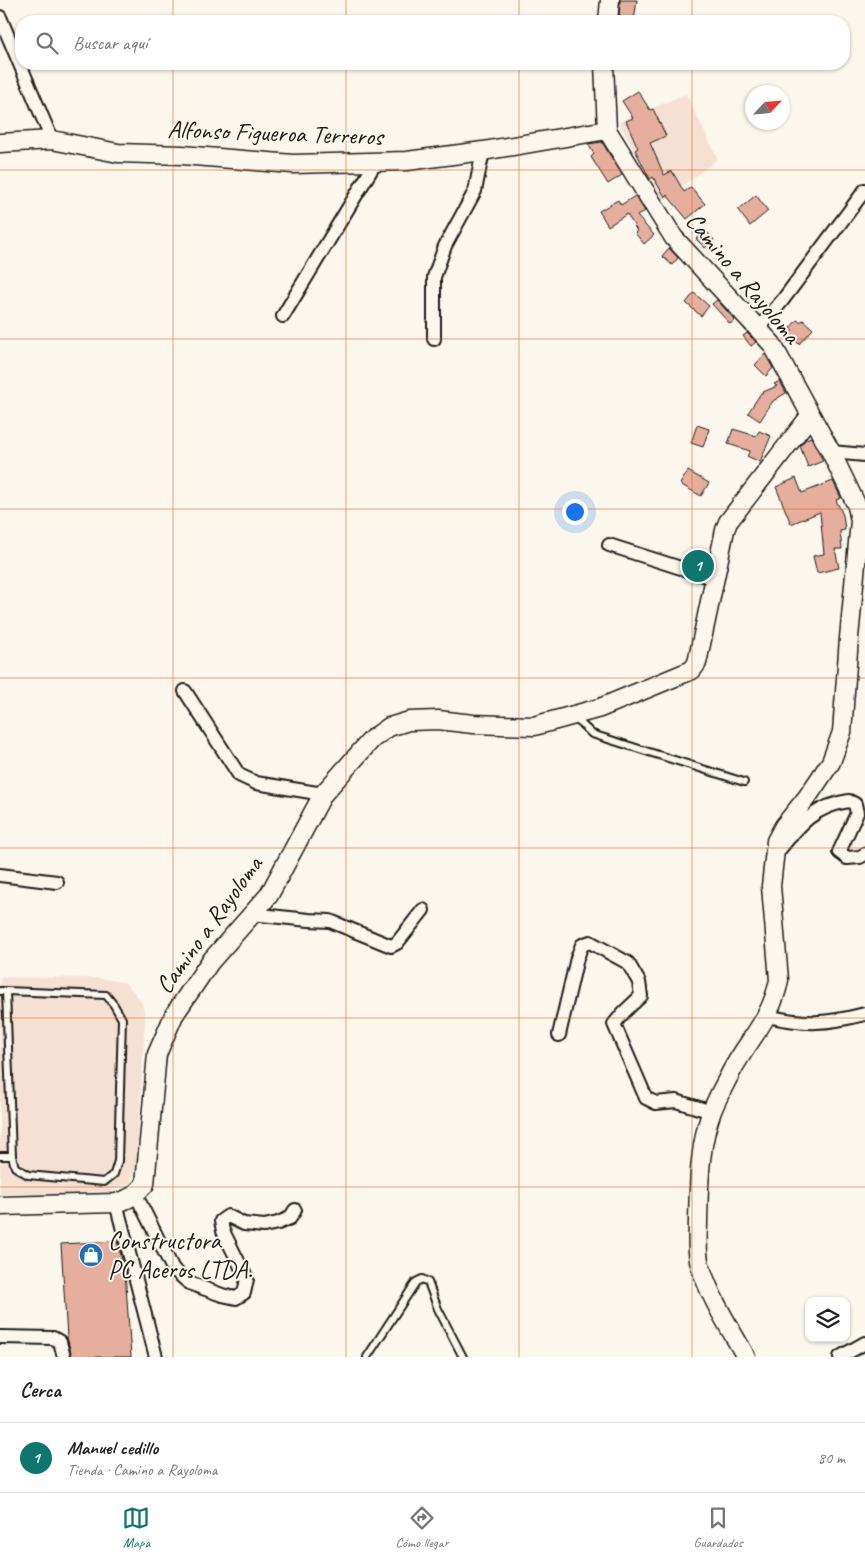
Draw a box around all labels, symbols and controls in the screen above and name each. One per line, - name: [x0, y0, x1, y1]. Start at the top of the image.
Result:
- search box: [15, 15, 850, 70]
- icon: search: [33, 29, 61, 57]
- text: Buscar aquí: [73, 31, 147, 55]
- north arrow: [745, 85, 790, 130]
- street label: Alfonso Figueroa Terreros: [167, 113, 386, 153]
- street label: Camino a Rayoloma: [679, 206, 809, 352]
- your location: [562, 499, 588, 525]
- pin: 1: [682, 547, 714, 585]
- street label: Camino a Rayoloma: [148, 848, 271, 1000]
- place label: Constructora PC Aceros LTDA.: [108, 1225, 252, 1286]
- shop icon: Constructora PC Aceros LTDA.: [78, 1242, 104, 1268]
- map controls: [805, 1297, 850, 1342]
- button: layers: [805, 1297, 850, 1342]
- text: Cerca: [20, 1377, 61, 1403]
- text: Manuel cedillo: [67, 1436, 158, 1460]
- text: 1: [32, 1448, 40, 1468]
- text: 80 m: [818, 1448, 845, 1468]
- text: Tienda · Camino a Rayoloma: [67, 1460, 217, 1480]
- tab: Mapa: [122, 1504, 150, 1551]
- tab: Cómo llegar: [395, 1504, 448, 1551]
- tab: Guardados: [693, 1504, 743, 1551]

